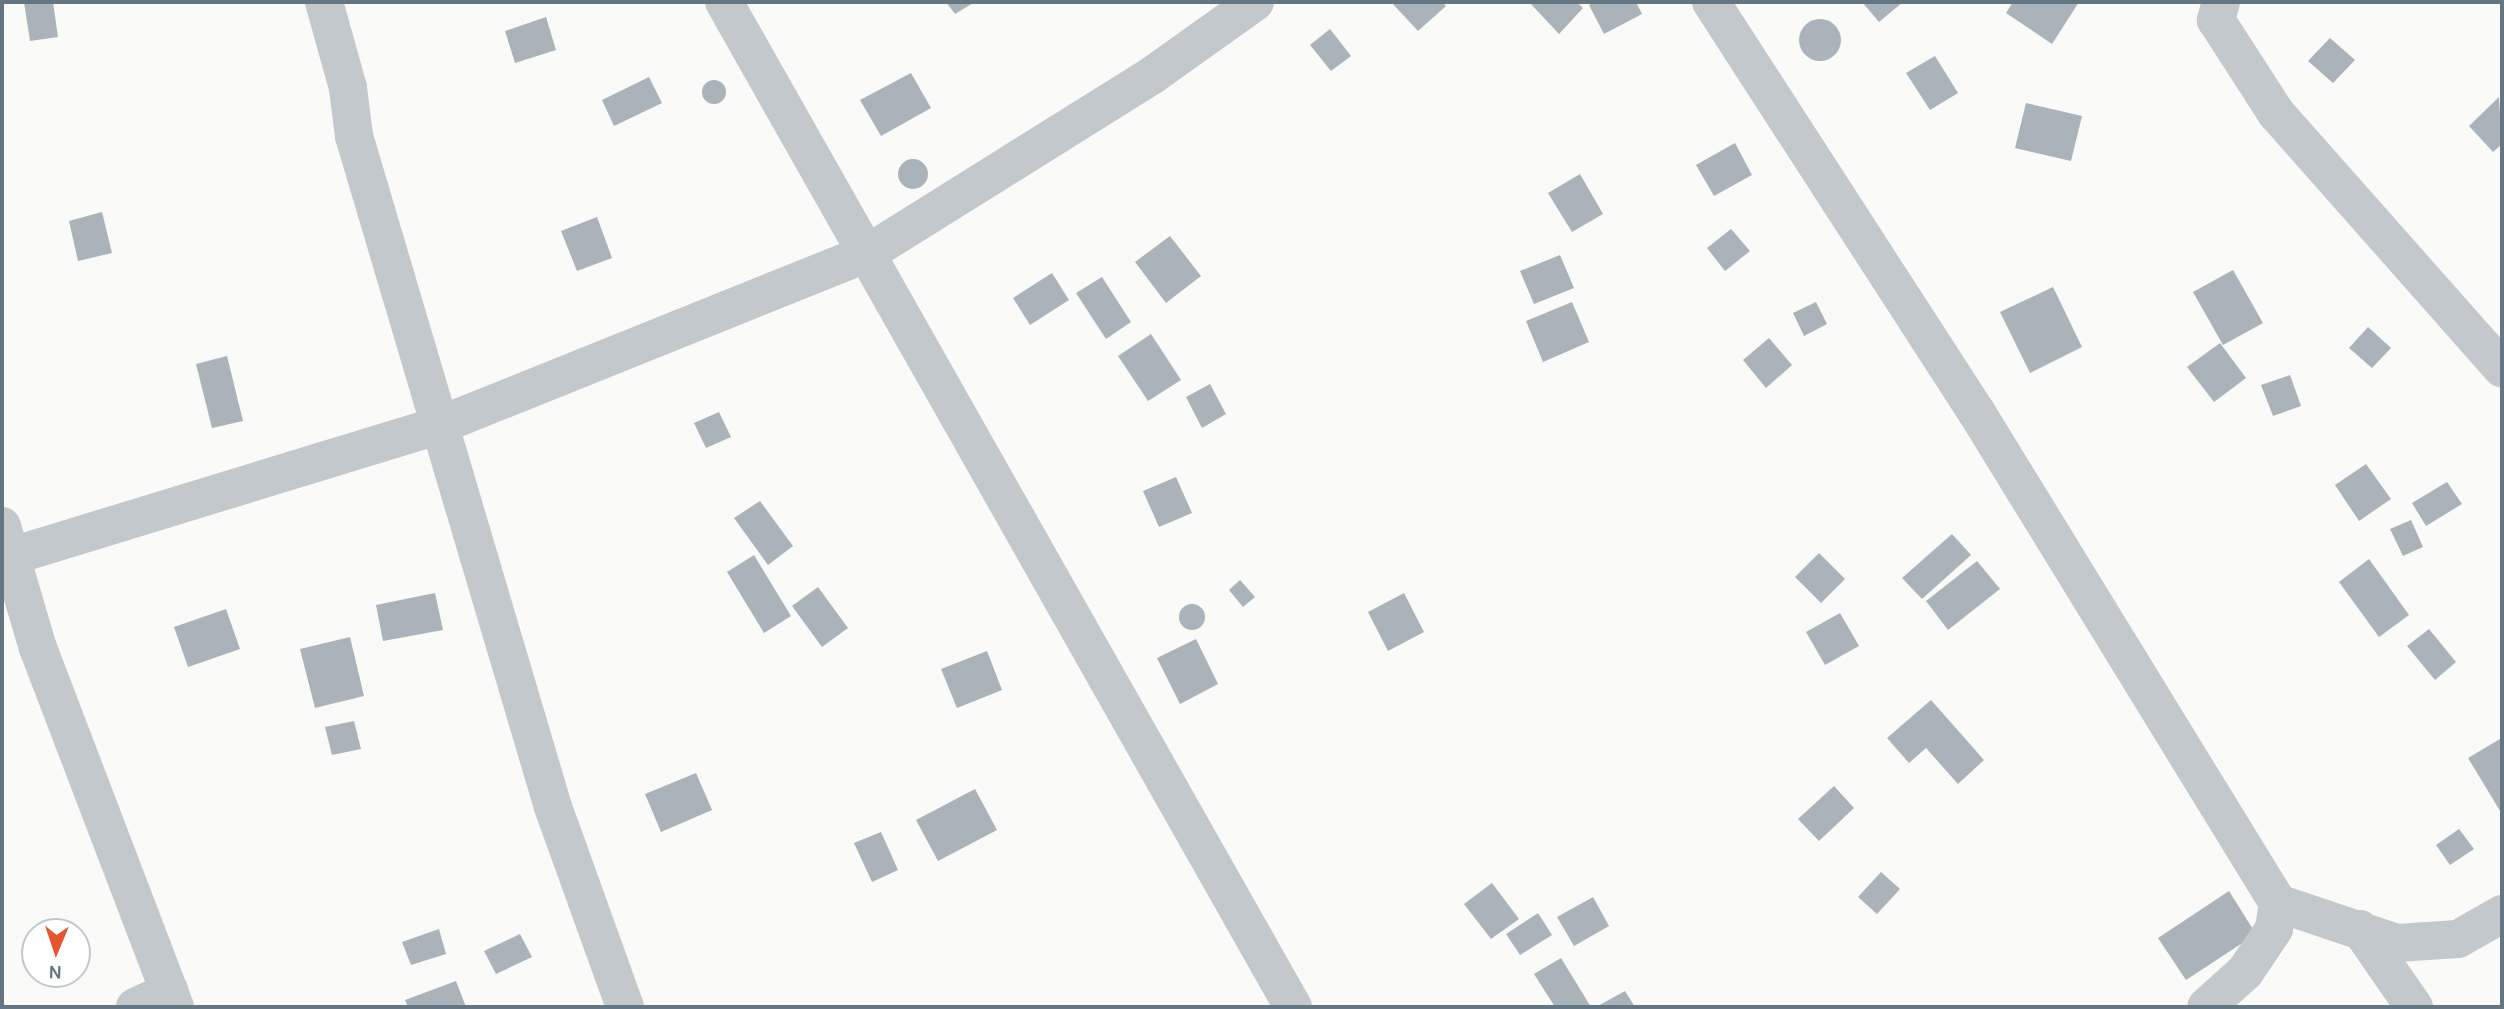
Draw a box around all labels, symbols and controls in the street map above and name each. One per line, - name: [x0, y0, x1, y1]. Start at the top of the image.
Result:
- north arrow: [21, 918, 91, 988]
- text: N: [48, 961, 63, 983]

